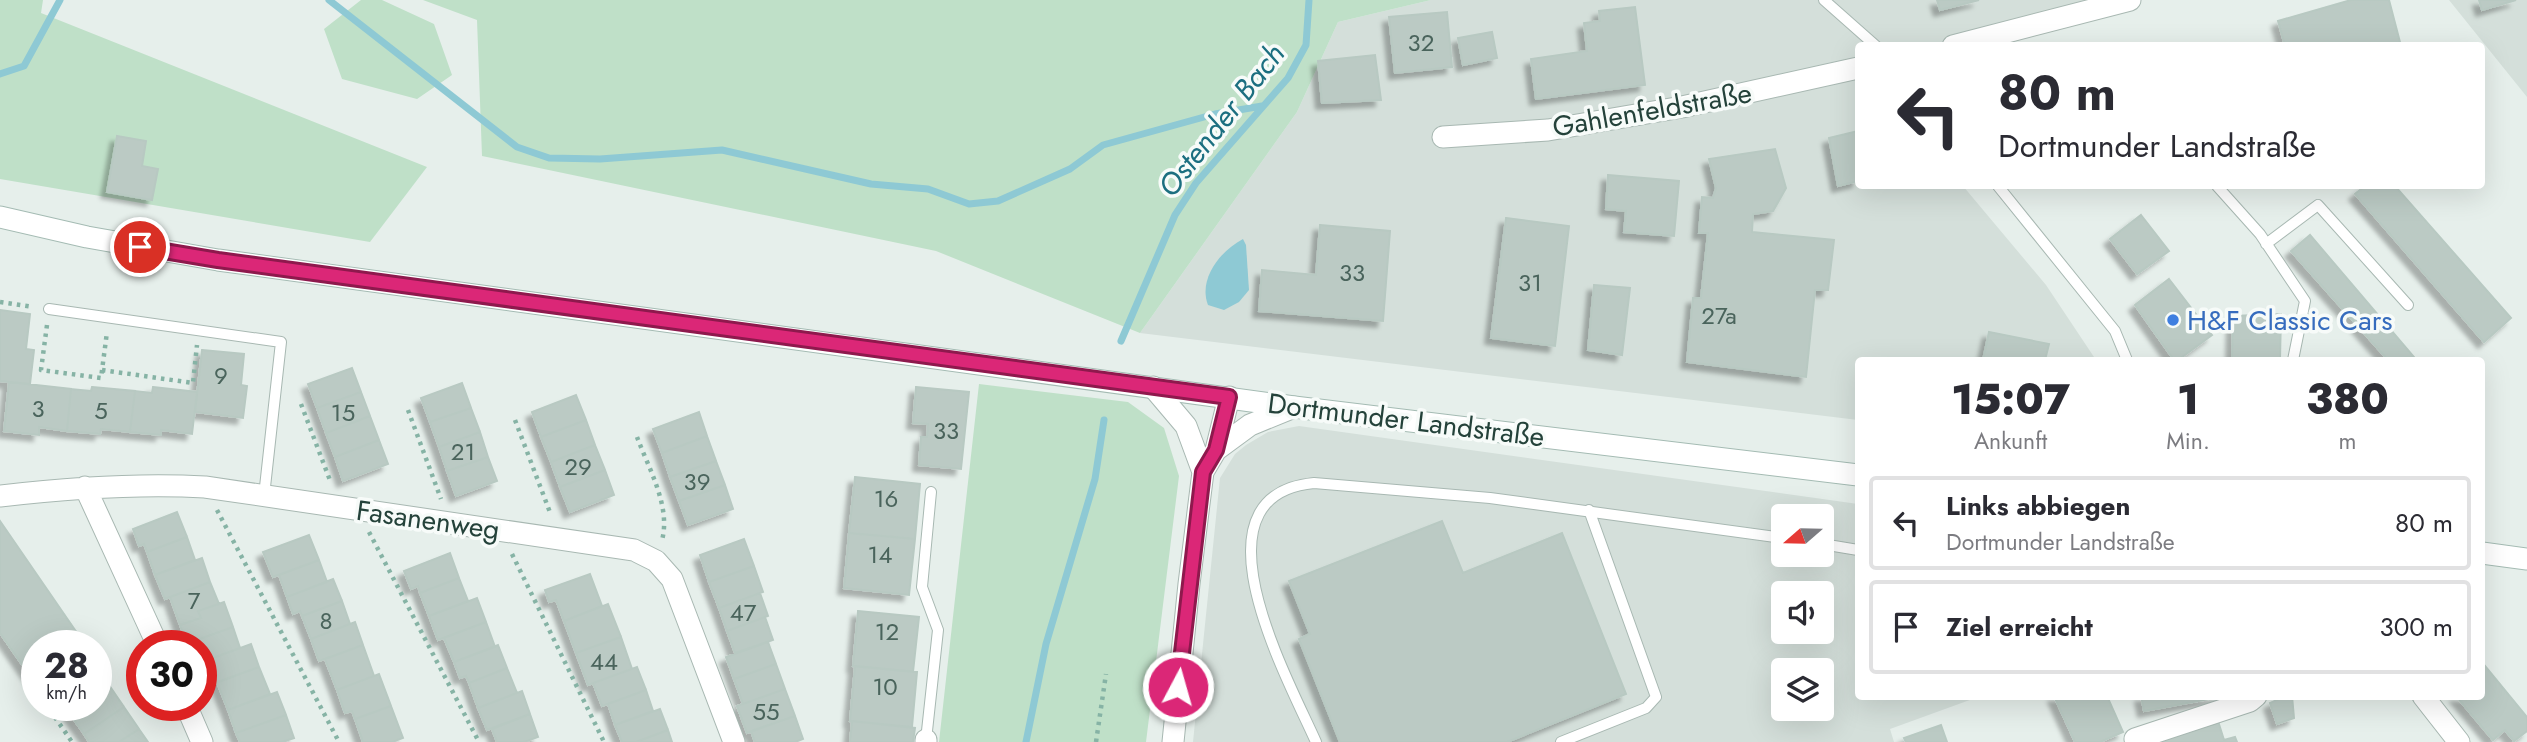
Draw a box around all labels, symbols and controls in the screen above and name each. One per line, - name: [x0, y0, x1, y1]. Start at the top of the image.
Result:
- house number: 32: [1408, 25, 1434, 60]
- water label: Ostender Bach: [1147, 34, 1295, 206]
- text: 80 m: [1998, 58, 2116, 128]
- icon: left: [1883, 70, 1974, 161]
- street label: Gahlenfeldstraße: [1549, 72, 1755, 148]
- text: Dortmunder Landstraße: [1998, 123, 2316, 169]
- pin: [110, 217, 170, 277]
- icon: arrive: [121, 228, 159, 266]
- house number: 33: [1339, 255, 1365, 290]
- house number: 31: [1518, 265, 1542, 300]
- house number: 27a: [1701, 298, 1737, 333]
- place label: H&F Classic Cars: [2187, 300, 2393, 341]
- marker: H&F Classic Cars: [2165, 312, 2181, 328]
- house number: 9: [214, 358, 228, 393]
- text: 15:07: [1951, 369, 2070, 430]
- text: 1: [2177, 369, 2199, 430]
- text: 380: [2306, 369, 2389, 430]
- street label: Dortmunder Landstraße: [1265, 383, 1547, 457]
- house number: 3: [31, 391, 45, 426]
- house number: 5: [94, 393, 108, 428]
- house number: 15: [331, 395, 355, 430]
- house number: 33: [933, 413, 959, 448]
- text: Ankunft: [1974, 424, 2047, 458]
- text: Min.: [2166, 424, 2210, 458]
- text: m: [2338, 424, 2356, 458]
- house number: 21: [451, 434, 475, 469]
- house number: 29: [564, 449, 592, 484]
- house number: 39: [684, 464, 710, 499]
- house number: 16: [874, 481, 898, 516]
- text: Links abbiegen: [1946, 487, 2130, 525]
- street label: Fasanenweg: [354, 490, 502, 550]
- north arrow: [1771, 504, 1834, 567]
- map controls: [1771, 504, 1834, 721]
- icon: left: [1887, 504, 1925, 542]
- text: 80 m: [2395, 504, 2453, 542]
- text: Dortmunder Landstraße: [1946, 525, 2175, 559]
- house number: 14: [868, 537, 892, 572]
- button: sound: [1771, 581, 1834, 644]
- house number: 7: [188, 583, 201, 618]
- house number: 47: [730, 595, 757, 630]
- house number: 8: [319, 603, 333, 638]
- icon: arrive: [1887, 608, 1925, 646]
- text: Ziel erreicht: [1946, 608, 2093, 646]
- text: 300 m: [2380, 608, 2453, 646]
- house number: 12: [875, 614, 899, 649]
- speed limit sign: 30: [126, 630, 217, 721]
- text: 28: [44, 641, 89, 691]
- house number: 44: [590, 644, 618, 679]
- position arrow: [1141, 650, 1215, 724]
- button: layers: [1771, 658, 1834, 721]
- house number: 10: [872, 669, 898, 704]
- text: km/h: [46, 680, 87, 706]
- house number: 55: [752, 694, 780, 729]

